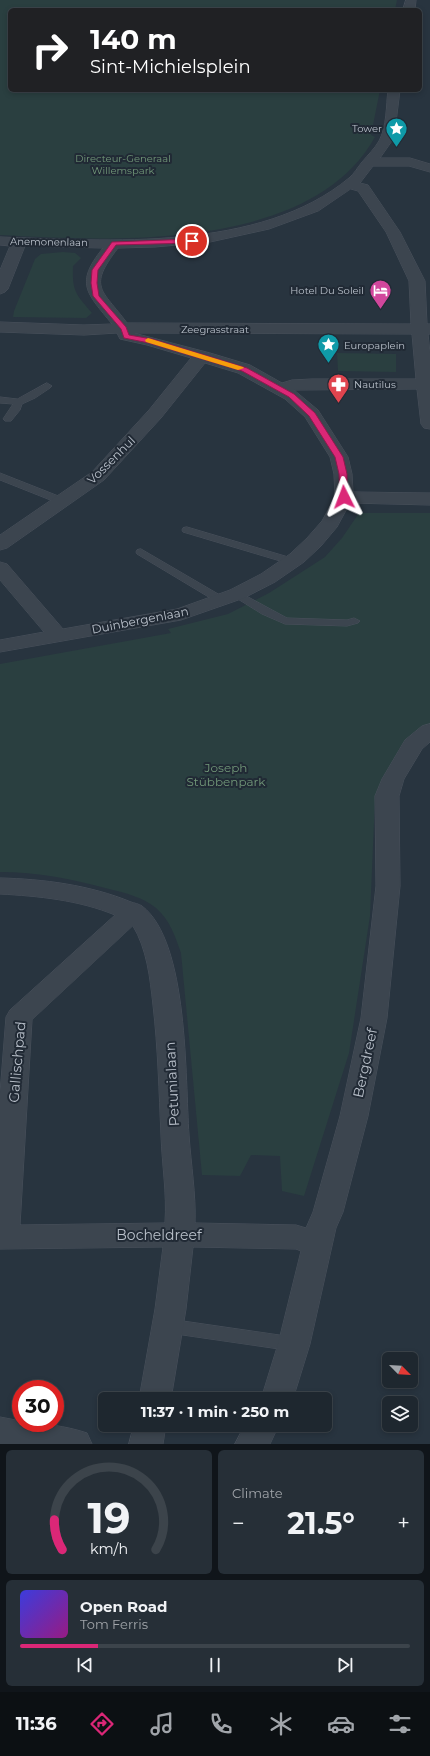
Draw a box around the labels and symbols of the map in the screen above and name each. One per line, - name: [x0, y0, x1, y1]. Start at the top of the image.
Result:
- place icon: Tower: [384, 115, 410, 148]
- place label: Tower: [352, 122, 382, 135]
- park label: Directeur-Generaal Willemspark: [75, 152, 171, 177]
- pin: [175, 224, 209, 258]
- street label: Anemonenlaan: [10, 235, 88, 249]
- hotel icon: Hotel Du Soleil: [367, 277, 393, 310]
- place label: Hotel Du Soleil: [290, 284, 364, 297]
- street label: Zeegrasstraat: [181, 323, 249, 336]
- place icon: Europaplein: [316, 332, 342, 365]
- place label: Europaplein: [344, 339, 405, 352]
- pharmacy icon: Nautilus: [325, 371, 351, 404]
- place label: Nautilus: [354, 378, 396, 391]
- street label: Vossenhul: [84, 433, 138, 487]
- position arrow: [323, 476, 365, 518]
- street label: Duinbergenlaan: [90, 603, 190, 637]
- park label: Joseph Stübbenpark: [186, 760, 266, 789]
- street label: Gallischpad: [4, 1021, 30, 1103]
- street label: Bergdreef: [349, 1025, 381, 1099]
- street label: Petunialaan: [161, 1041, 183, 1127]
- street label: Bocheldreef: [116, 1226, 203, 1244]
- north arrow: [382, 1352, 418, 1388]
- speed limit sign: 30: [12, 1380, 64, 1432]

